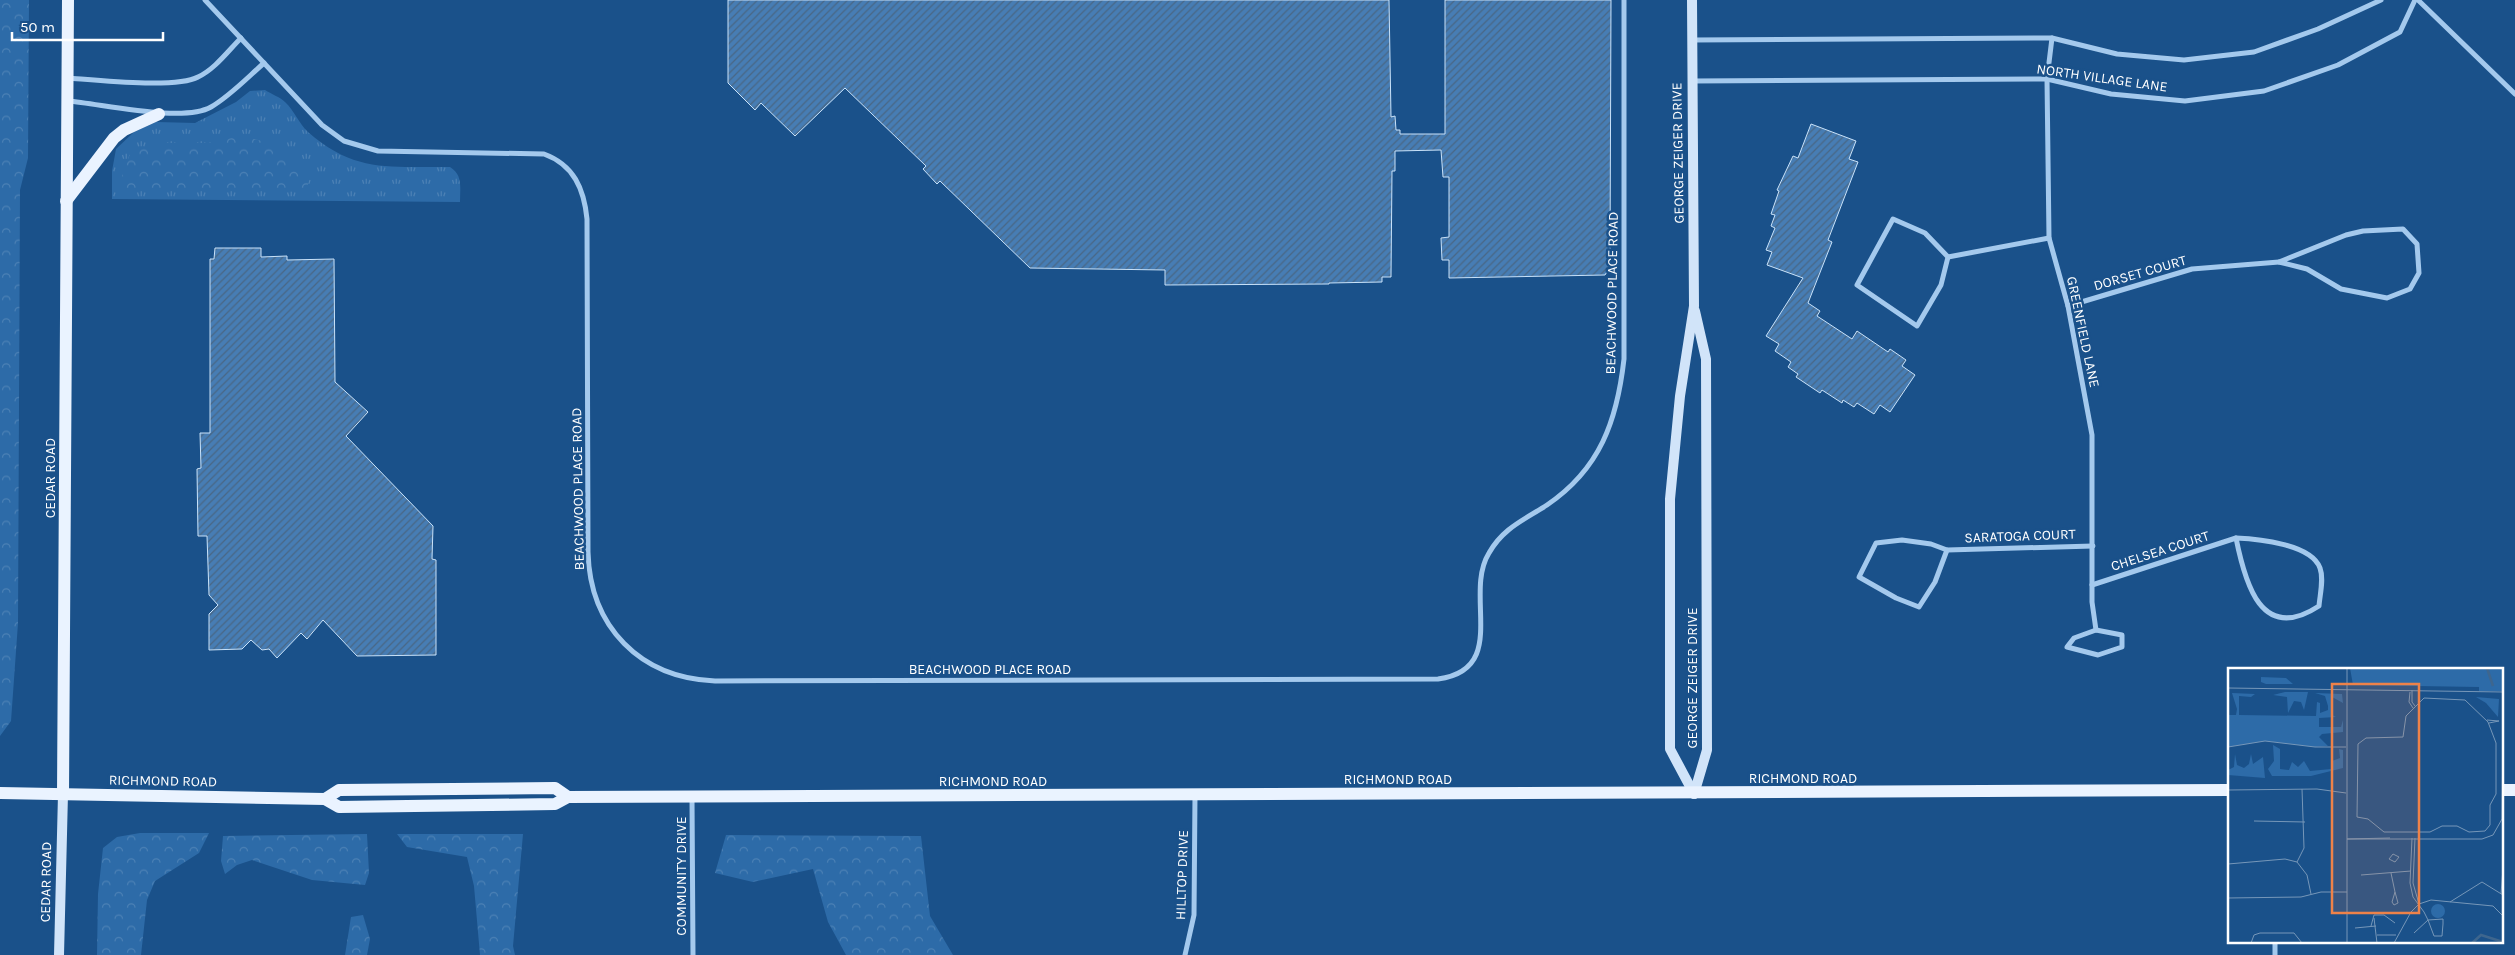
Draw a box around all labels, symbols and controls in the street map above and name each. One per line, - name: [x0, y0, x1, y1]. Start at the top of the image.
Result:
- scale bar: [12, 10, 164, 42]
- text: 50 m: [20, 18, 55, 36]
- street label: NORTH VILLAGE LANE: [2035, 60, 2169, 96]
- street label: GEORGE ZEIGER DRIVE: [1668, 82, 1688, 224]
- street label: BEACHWOOD PLACE ROAD: [1602, 212, 1622, 374]
- street label: DORSET COURT: [2092, 252, 2188, 294]
- street label: GREENFIELD LANE: [2063, 275, 2103, 389]
- street label: BEACHWOOD PLACE ROAD: [568, 408, 588, 570]
- street label: CEDAR ROAD: [42, 438, 59, 518]
- street label: SARATOGA COURT: [1964, 526, 2076, 546]
- street label: CHELSEA COURT: [2109, 527, 2211, 575]
- street label: GEORGE ZEIGER DRIVE: [1684, 607, 1701, 749]
- street label: BEACHWOOD PLACE ROAD: [909, 661, 1071, 678]
- inset map: [2228, 668, 2502, 942]
- street label: RICHMOND ROAD: [1749, 770, 1857, 787]
- street label: RICHMOND ROAD: [1344, 771, 1452, 788]
- street label: RICHMOND ROAD: [109, 772, 217, 790]
- street label: RICHMOND ROAD: [939, 773, 1047, 790]
- street label: COMMUNITY DRIVE: [673, 816, 690, 936]
- street label: HILLTOP DRIVE: [1172, 830, 1192, 920]
- street label: CEDAR ROAD: [37, 842, 55, 922]

